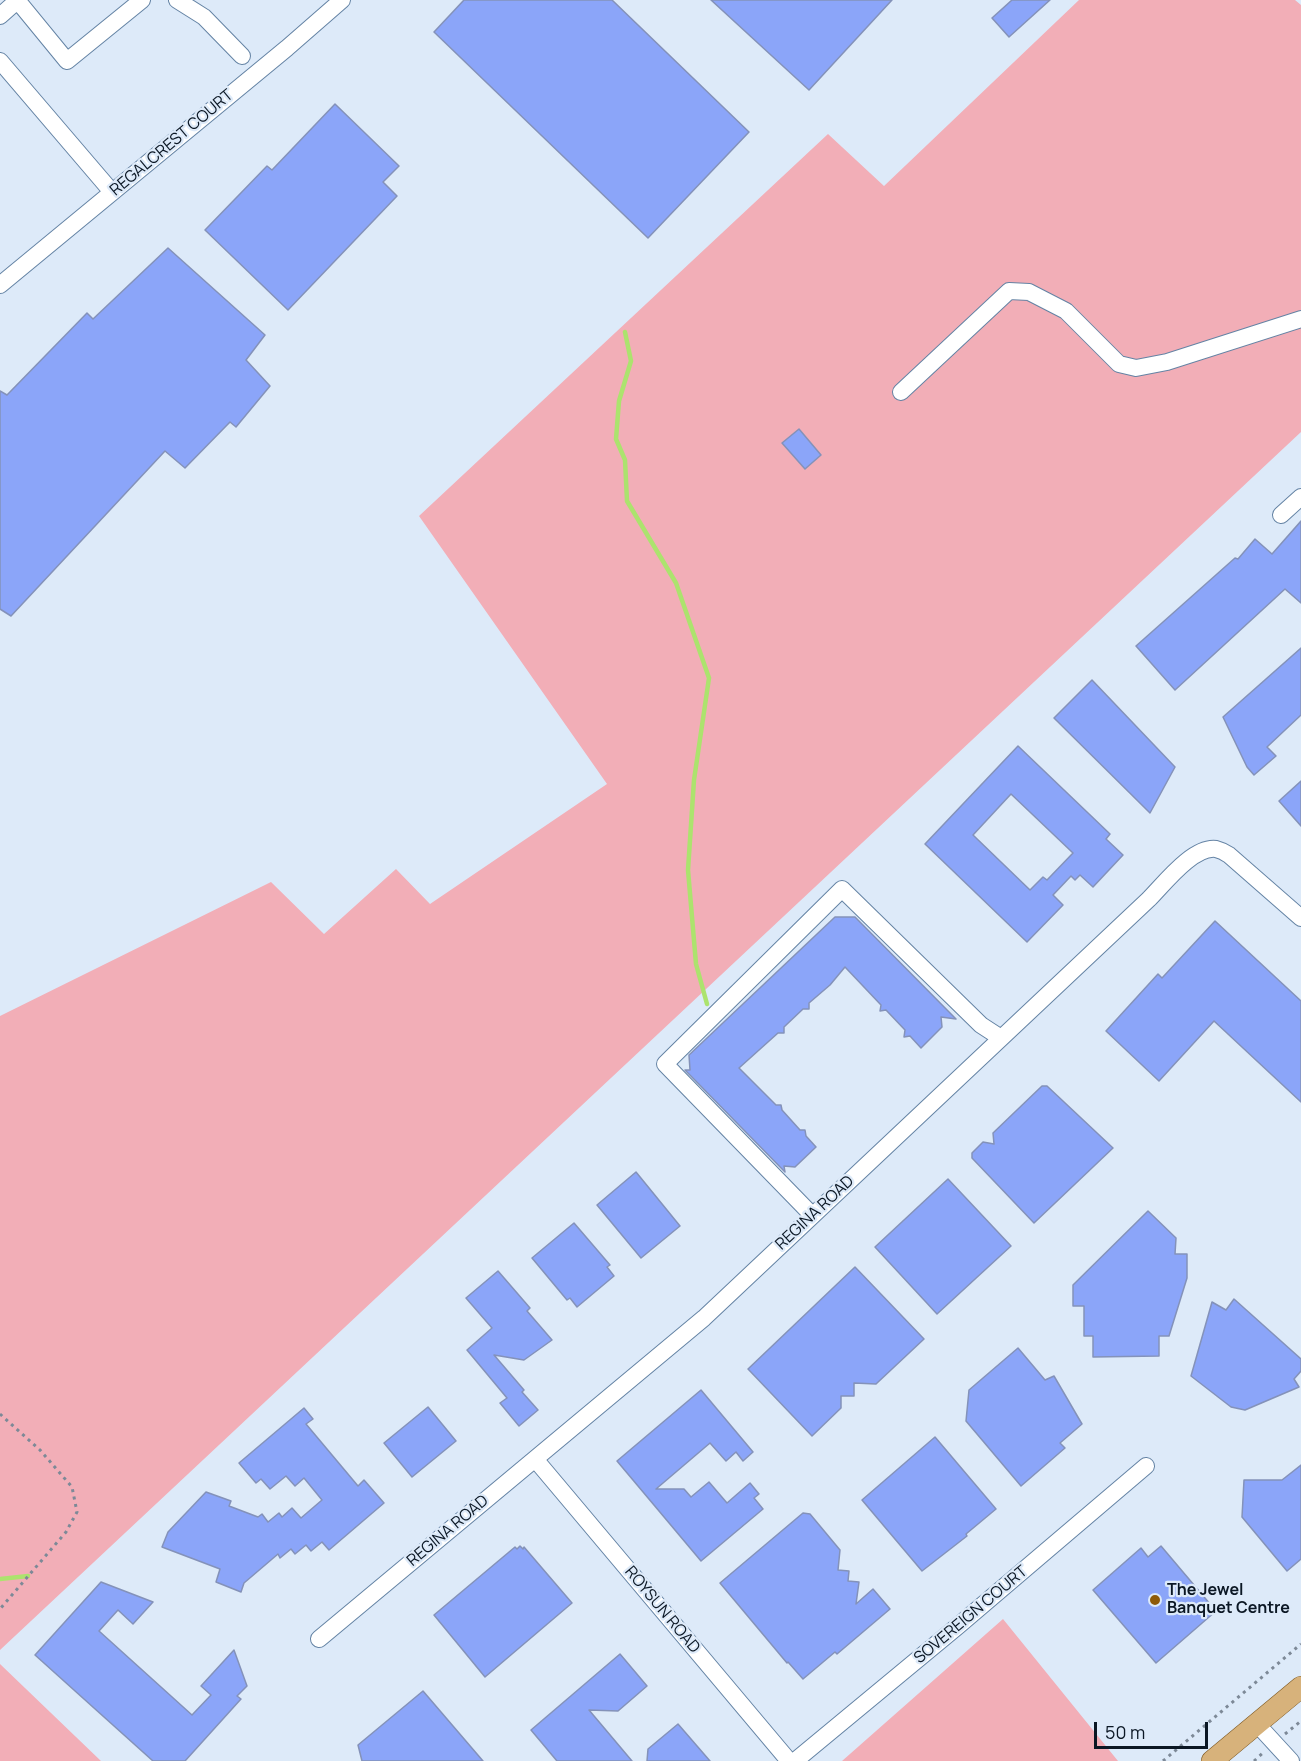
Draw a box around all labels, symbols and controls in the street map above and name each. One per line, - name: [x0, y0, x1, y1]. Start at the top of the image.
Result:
- street label: REGALCREST COURT: [107, 86, 237, 200]
- street label: REGINA ROAD: [772, 1172, 858, 1254]
- street label: REGINA ROAD: [403, 1491, 493, 1571]
- street label: SOVEREIGN COURT: [910, 1562, 1032, 1668]
- street label: ROYSUN ROAD: [620, 1563, 704, 1657]
- place label: The Jewel Banquet Centre: [1167, 1581, 1290, 1619]
- marker: The Jewel Banquet Centre: [1148, 1593, 1162, 1607]
- scale bar: [1097, 1710, 1211, 1748]
- text: 50 m: [1105, 1720, 1145, 1744]

